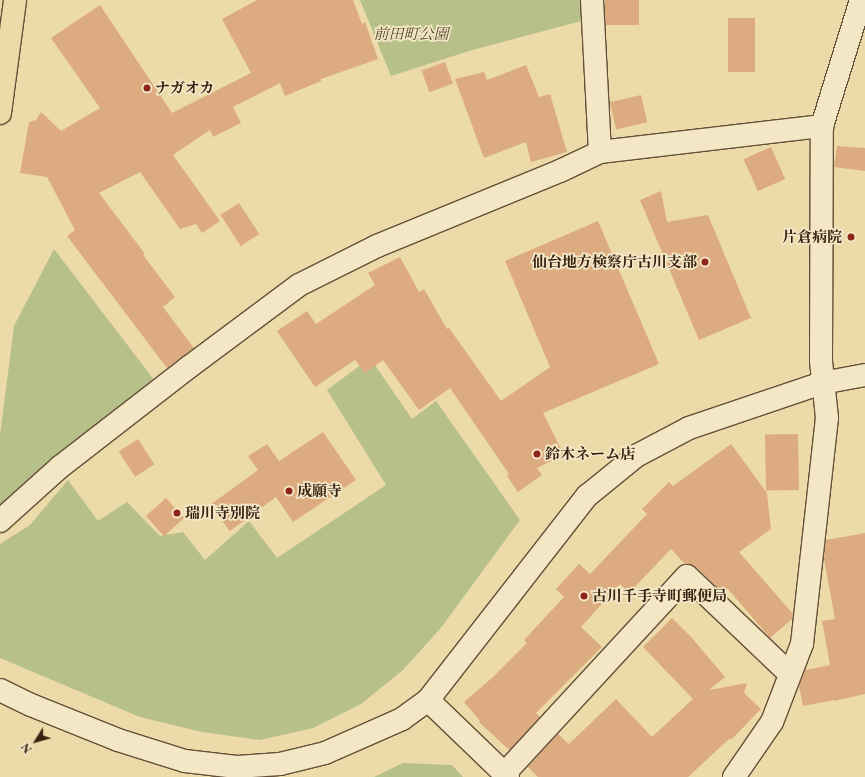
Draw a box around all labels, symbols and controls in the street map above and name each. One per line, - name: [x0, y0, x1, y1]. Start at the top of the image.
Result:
- park label: 前田町公園: [374, 25, 448, 43]
- place label: ナガオカ: [155, 79, 215, 97]
- marker: ナガオカ: [142, 83, 152, 93]
- place label: 片倉病院: [782, 228, 842, 246]
- marker: 片倉病院: [845, 231, 857, 243]
- place label: 仙台地方検察庁古川支部: [532, 253, 697, 271]
- marker: 仙台地方検察庁古川支部: [700, 257, 710, 267]
- place label: 鈴木ネーム店: [545, 445, 635, 463]
- marker: 鈴木ネーム店: [532, 449, 542, 459]
- place label: 成願寺: [297, 482, 342, 500]
- marker: 成願寺: [284, 486, 294, 496]
- place label: 瑞川寺別院: [185, 504, 260, 522]
- marker: 瑞川寺別院: [172, 508, 182, 518]
- place label: 古川千手寺町郵便局: [592, 587, 727, 605]
- marker: 古川千手寺町郵便局: [579, 591, 589, 601]
- north arrow: [16, 721, 56, 761]
- text: N: [18, 740, 35, 756]

